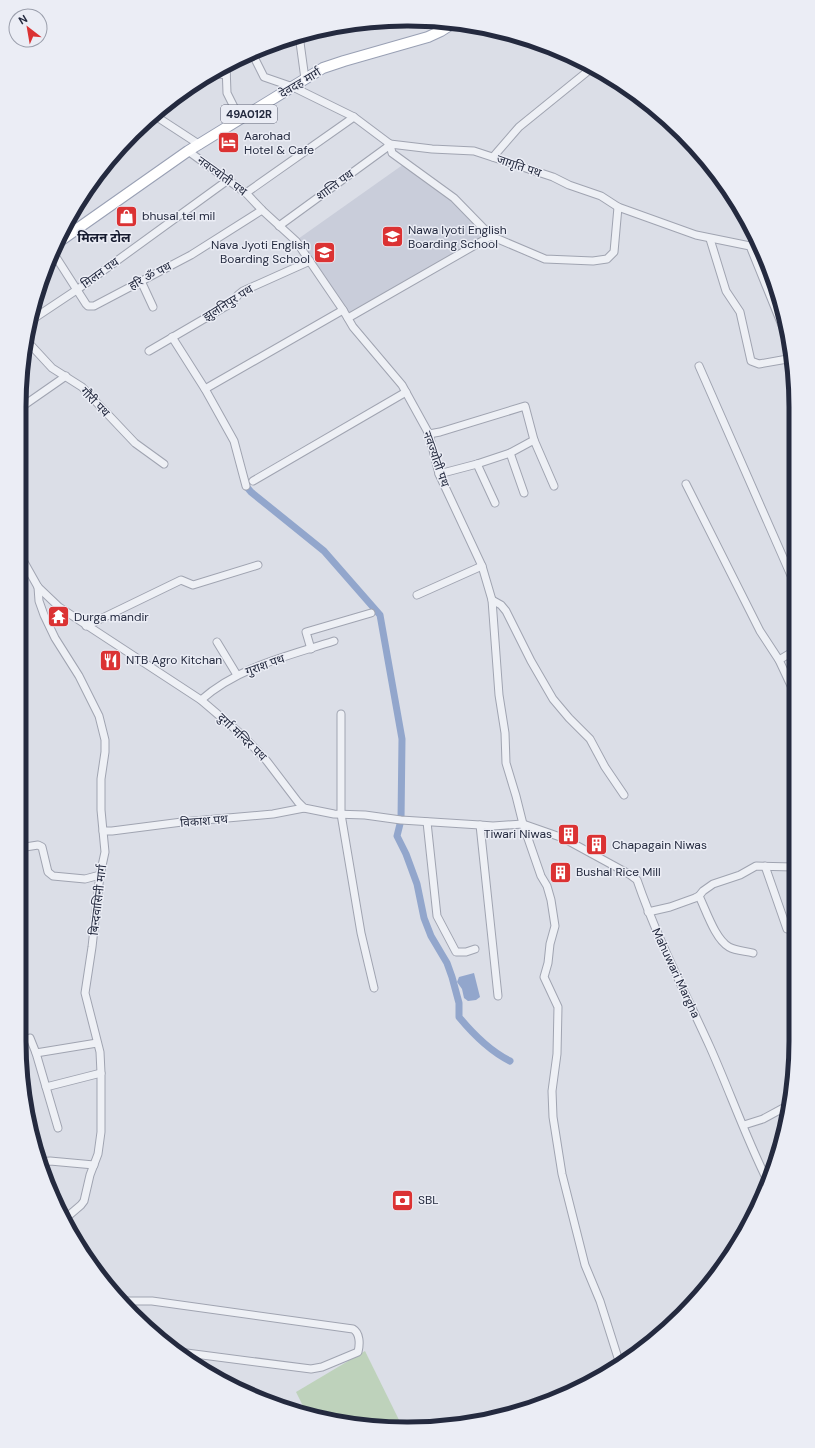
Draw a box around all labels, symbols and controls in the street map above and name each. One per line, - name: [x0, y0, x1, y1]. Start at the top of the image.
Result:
- north arrow: [8, 8, 48, 48]
- text: N: [16, 11, 30, 27]
- street label: देवदह मार्ग: [276, 64, 325, 102]
- road number: 49A012R: [221, 105, 277, 123]
- place label: Aarohad Hotel & Cafe: [244, 128, 314, 158]
- hotel icon: Aarohad Hotel & Cafe: [215, 130, 241, 156]
- street label: जागृति पथ: [494, 151, 544, 181]
- street label: नवज्योती पथ: [194, 153, 250, 200]
- street label: शान्ति पथ: [313, 166, 357, 204]
- shop icon: bhusal tel mil: [114, 203, 140, 229]
- place label: bhusal tel mil: [142, 208, 215, 224]
- place label: Nawa Iyoti English Boarding School: [408, 222, 507, 252]
- school or university icon: Nawa Iyoti English Boarding School: [380, 224, 406, 250]
- district label: मिलन टोल: [77, 229, 131, 246]
- place label: Nava Jyoti English Boarding School: [211, 237, 310, 267]
- school or university icon: Nava Jyoti English Boarding School: [312, 239, 338, 265]
- street label: मिलन पथ: [78, 254, 122, 292]
- street label: हरि ॐ पथ: [126, 258, 174, 294]
- street label: झुलनिपुर पथ: [200, 281, 256, 325]
- street label: गौरी पथ: [77, 384, 113, 421]
- street label: नवज्योती पथ: [419, 429, 453, 489]
- temple icon: Durga mandir: [45, 604, 71, 630]
- place label: Durga mandir: [74, 609, 149, 625]
- restaurant icon: NTB Agro Kitchan: [98, 647, 124, 673]
- street label: गुराश पथ: [243, 650, 287, 679]
- place label: NTB Agro Kitchan: [126, 652, 222, 668]
- street label: दुर्गा मन्दिर पथ: [214, 710, 270, 765]
- street label: विकाश पथ: [179, 811, 229, 831]
- building icon: Tiwari Niwas: [555, 821, 581, 847]
- place label: Tiwari Niwas: [484, 826, 552, 842]
- building icon: Chapagain Niwas: [583, 832, 609, 858]
- place label: Chapagain Niwas: [612, 837, 707, 853]
- building icon: Bushal Rice Mill: [547, 859, 573, 885]
- street label: बिन्दवासिनी मार्ग: [86, 863, 110, 936]
- place label: Bushal Rice Mill: [576, 864, 661, 880]
- street label: Mahuwari Margha: [648, 925, 704, 1021]
- bank icon: SBL: [389, 1187, 415, 1213]
- place label: SBL: [418, 1192, 439, 1208]

